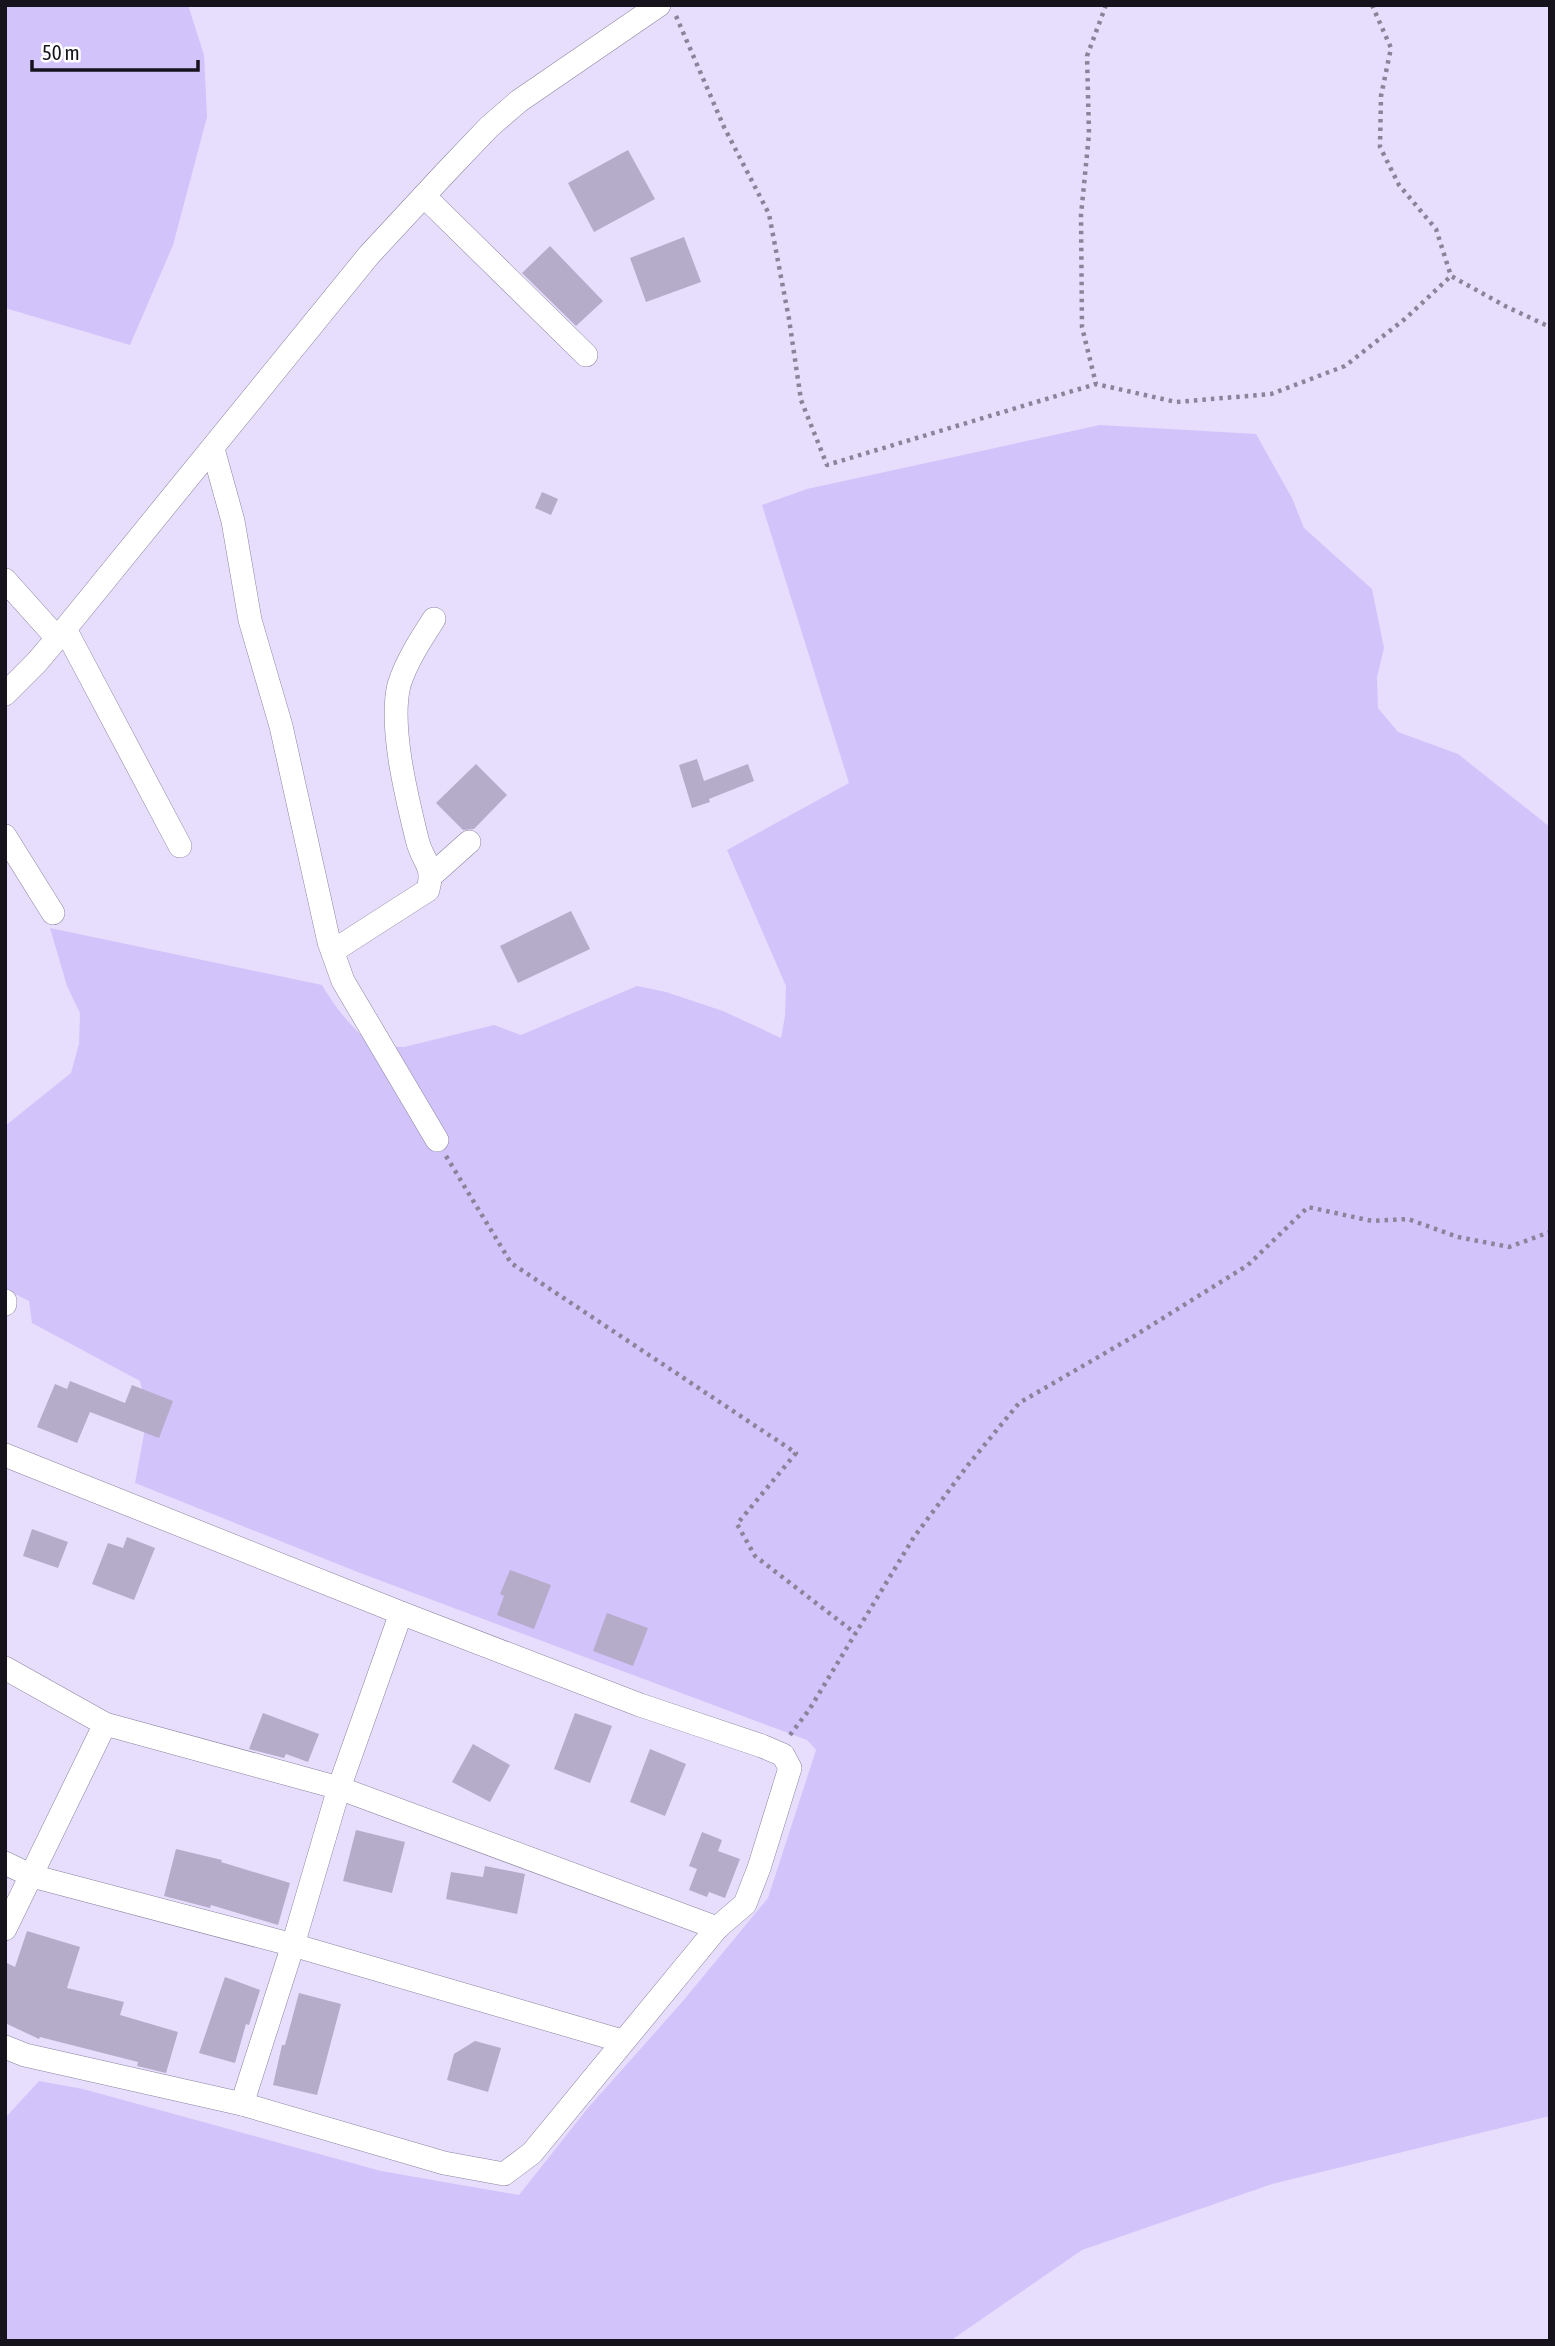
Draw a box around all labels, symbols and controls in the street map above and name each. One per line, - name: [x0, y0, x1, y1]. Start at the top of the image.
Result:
- scale bar: [32, 28, 198, 72]
- text: 50 m: [42, 40, 80, 64]

